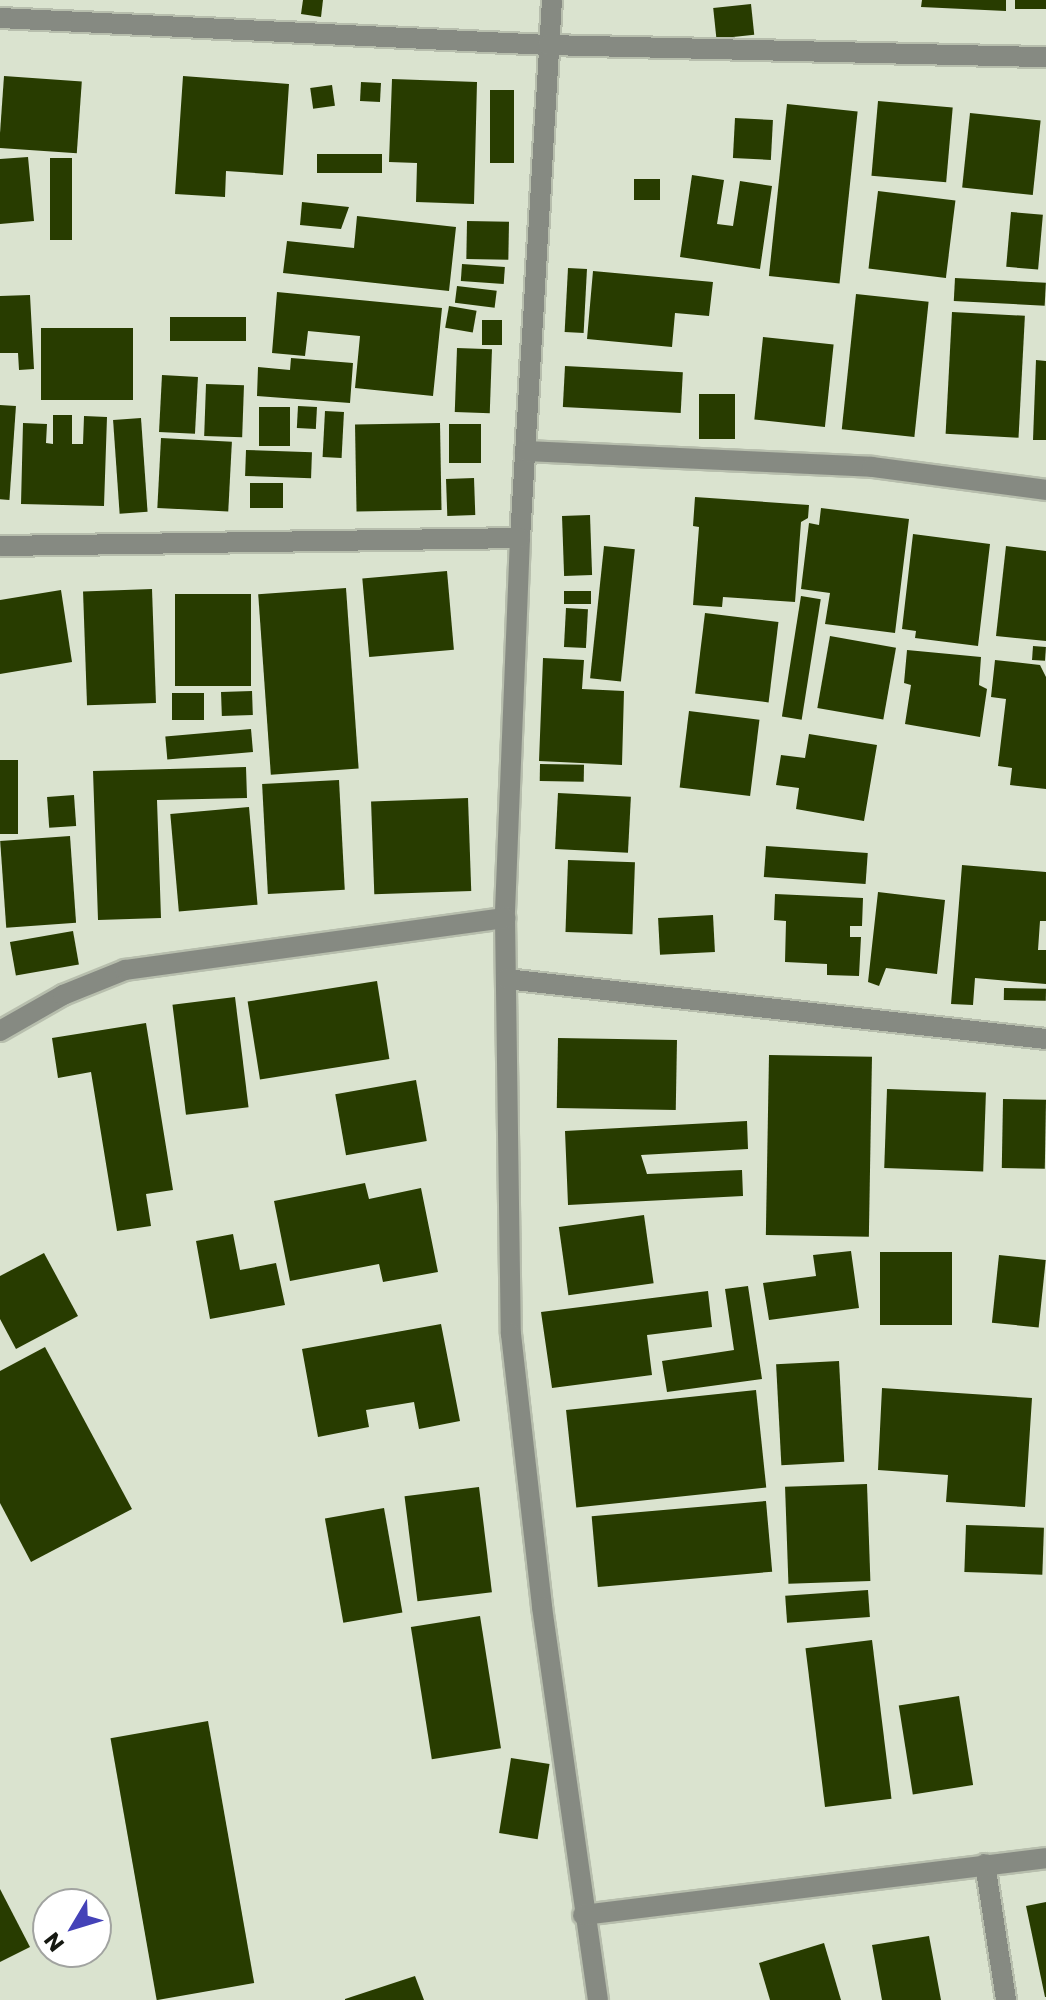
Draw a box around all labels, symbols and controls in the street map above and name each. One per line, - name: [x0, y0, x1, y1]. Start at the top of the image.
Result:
- north arrow: [32, 1888, 112, 1968]
- text: N: [37, 1926, 72, 1958]

